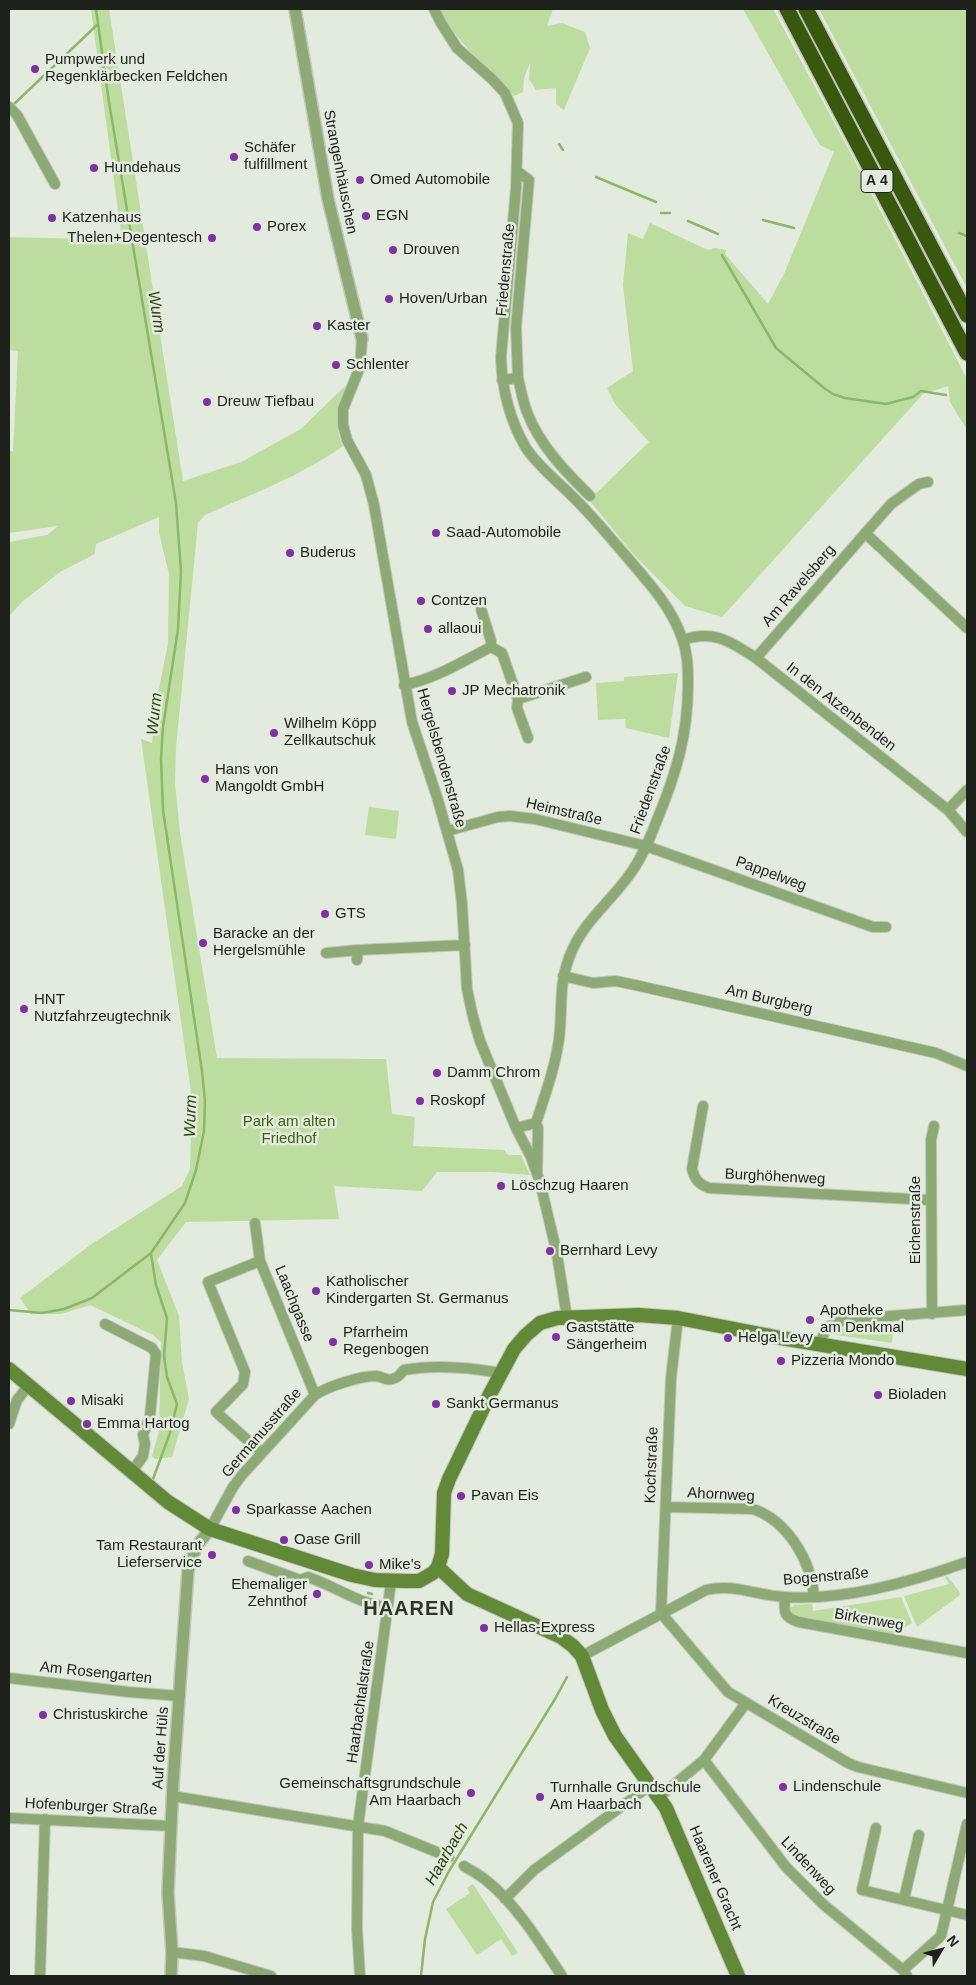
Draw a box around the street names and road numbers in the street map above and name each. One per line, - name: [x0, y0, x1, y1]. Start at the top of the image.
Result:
- street label: Strangenhäuschen: [319, 108, 361, 236]
- road number: A 4: [861, 170, 893, 192]
- street label: Friedenstraße: [493, 223, 519, 317]
- street label: Am Ravelsberg: [759, 541, 839, 631]
- street label: In den Atzenbenden: [783, 659, 899, 755]
- street label: Hergelsbendenstraße: [412, 686, 470, 830]
- street label: Friedenstraße: [627, 743, 675, 837]
- street label: Heimstraße: [524, 795, 604, 829]
- street label: Pappelweg: [733, 853, 809, 895]
- street label: Am Burgberg: [724, 981, 814, 1019]
- street label: Burghöhenweg: [724, 1165, 826, 1189]
- street label: Eichenstraße: [907, 1176, 925, 1264]
- street label: Laachgasse: [271, 1263, 317, 1345]
- street label: Germanusstraße: [218, 1385, 306, 1481]
- street label: Kochstraße: [642, 1426, 662, 1504]
- street label: Ahornweg: [687, 1484, 755, 1506]
- street label: Bogenstraße: [782, 1564, 870, 1590]
- street label: Birkenweg: [833, 1605, 905, 1635]
- street label: Haarbachtalstraße: [344, 1640, 378, 1764]
- street label: Am Rosengarten: [39, 1658, 153, 1688]
- street label: Kreuzstraße: [764, 1691, 844, 1749]
- street label: Auf der Hüls: [149, 1706, 173, 1790]
- street label: Hofenburger Straße: [24, 1795, 158, 1819]
- street label: Haarener Gracht: [685, 1823, 745, 1933]
- street label: Lindenweg: [777, 1833, 839, 1899]

